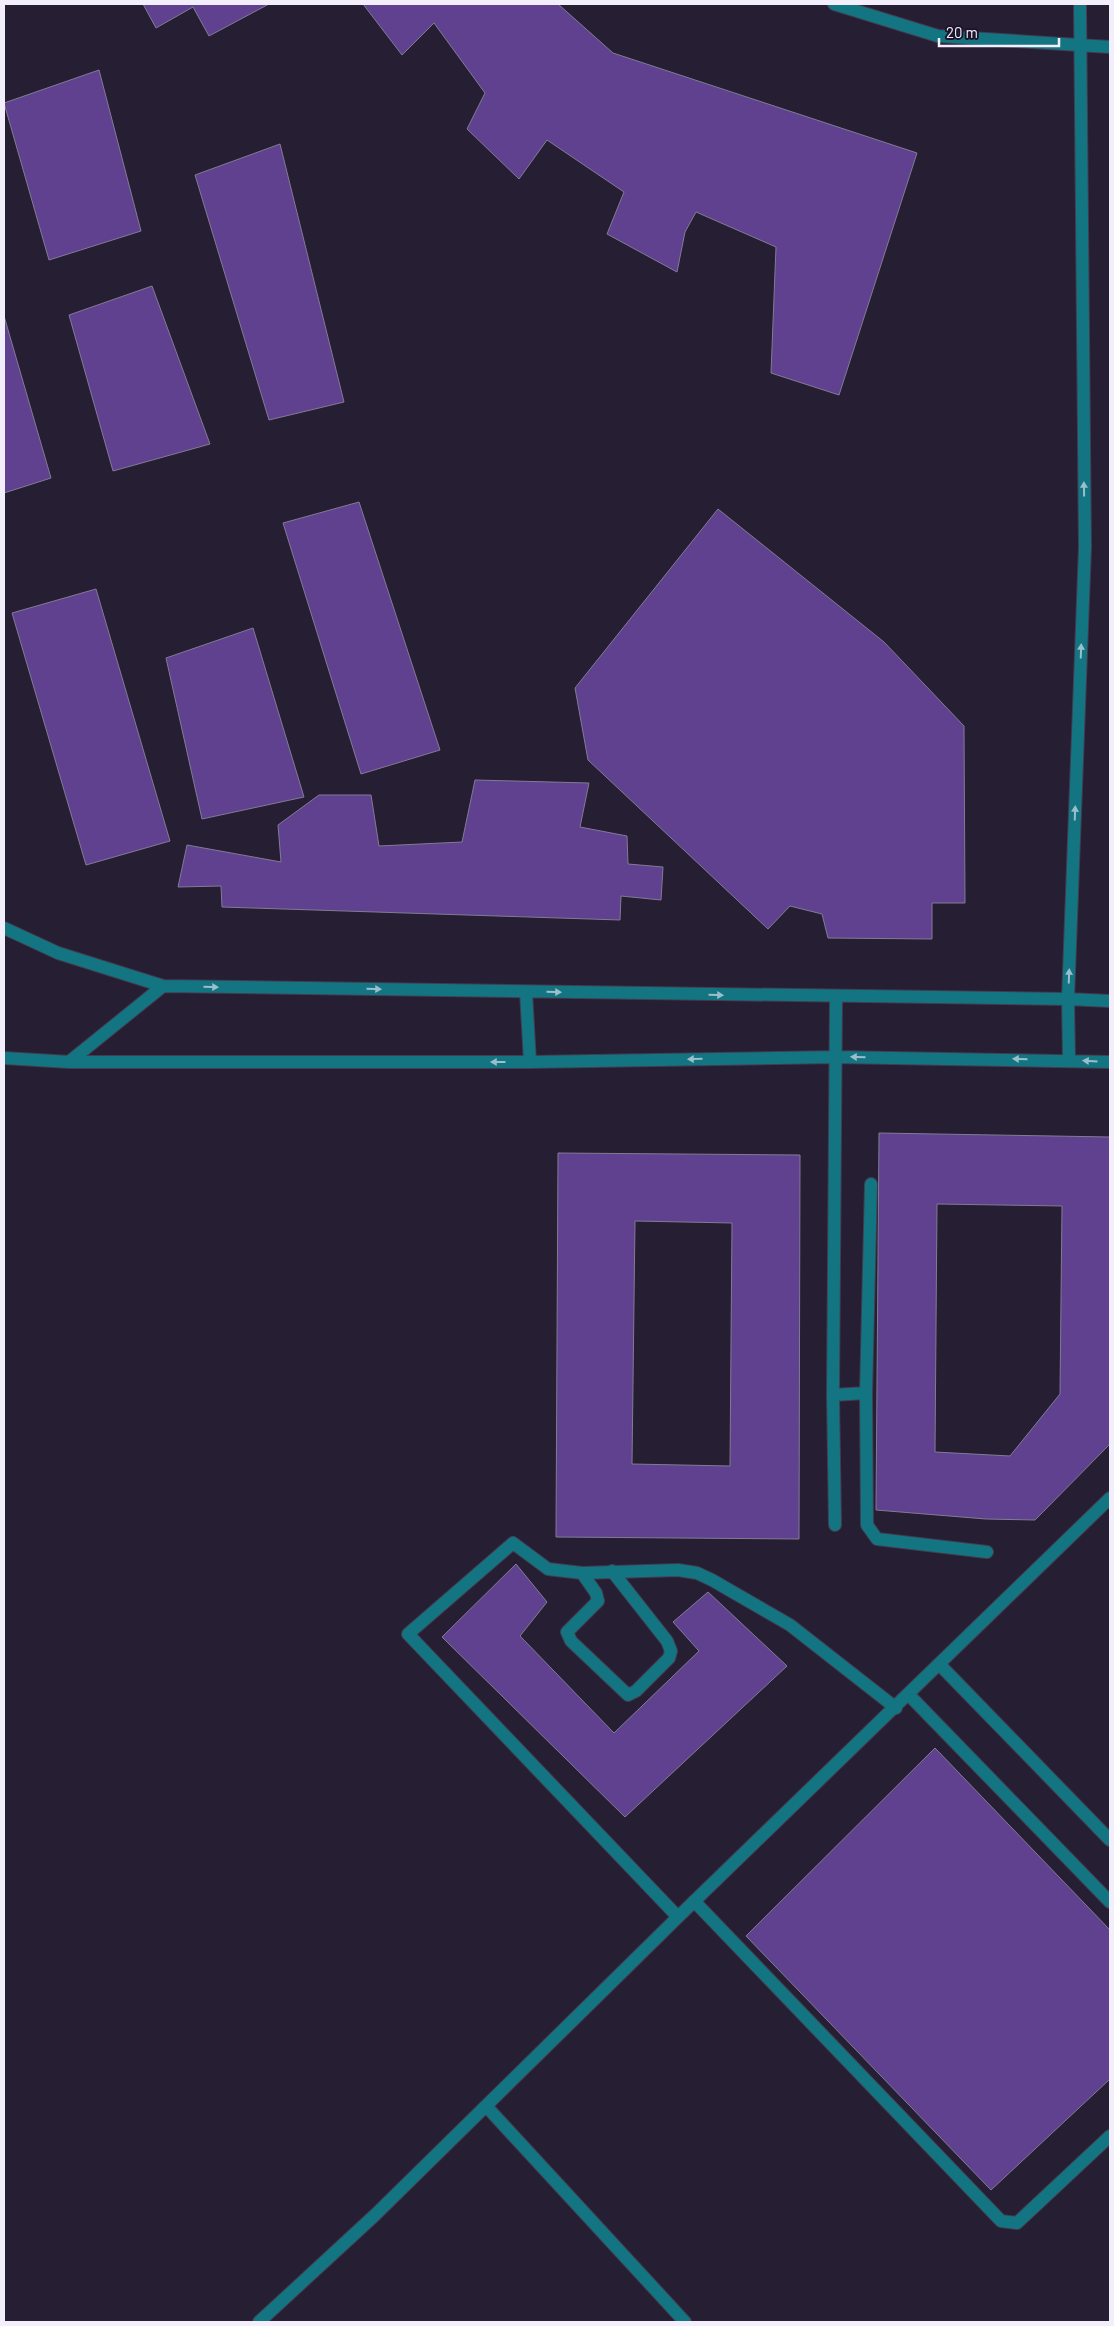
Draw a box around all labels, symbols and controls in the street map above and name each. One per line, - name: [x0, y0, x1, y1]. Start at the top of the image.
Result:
- scale bar: [939, 15, 1059, 47]
- text: 20 m: [946, 23, 978, 41]
- one-way arrow: [1080, 480, 1088, 496]
- one-way arrow: [1077, 643, 1085, 659]
- one-way arrow: [1071, 805, 1079, 821]
- one-way arrow: [1065, 968, 1073, 984]
- one-way arrow: [204, 983, 220, 991]
- one-way arrow: [366, 985, 382, 993]
- one-way arrow: [546, 988, 562, 996]
- one-way arrow: [708, 991, 724, 999]
- one-way arrow: [849, 1053, 865, 1061]
- one-way arrow: [687, 1055, 703, 1063]
- one-way arrow: [1012, 1055, 1028, 1063]
- one-way arrow: [1081, 1056, 1097, 1064]
- one-way arrow: [489, 1058, 505, 1066]

